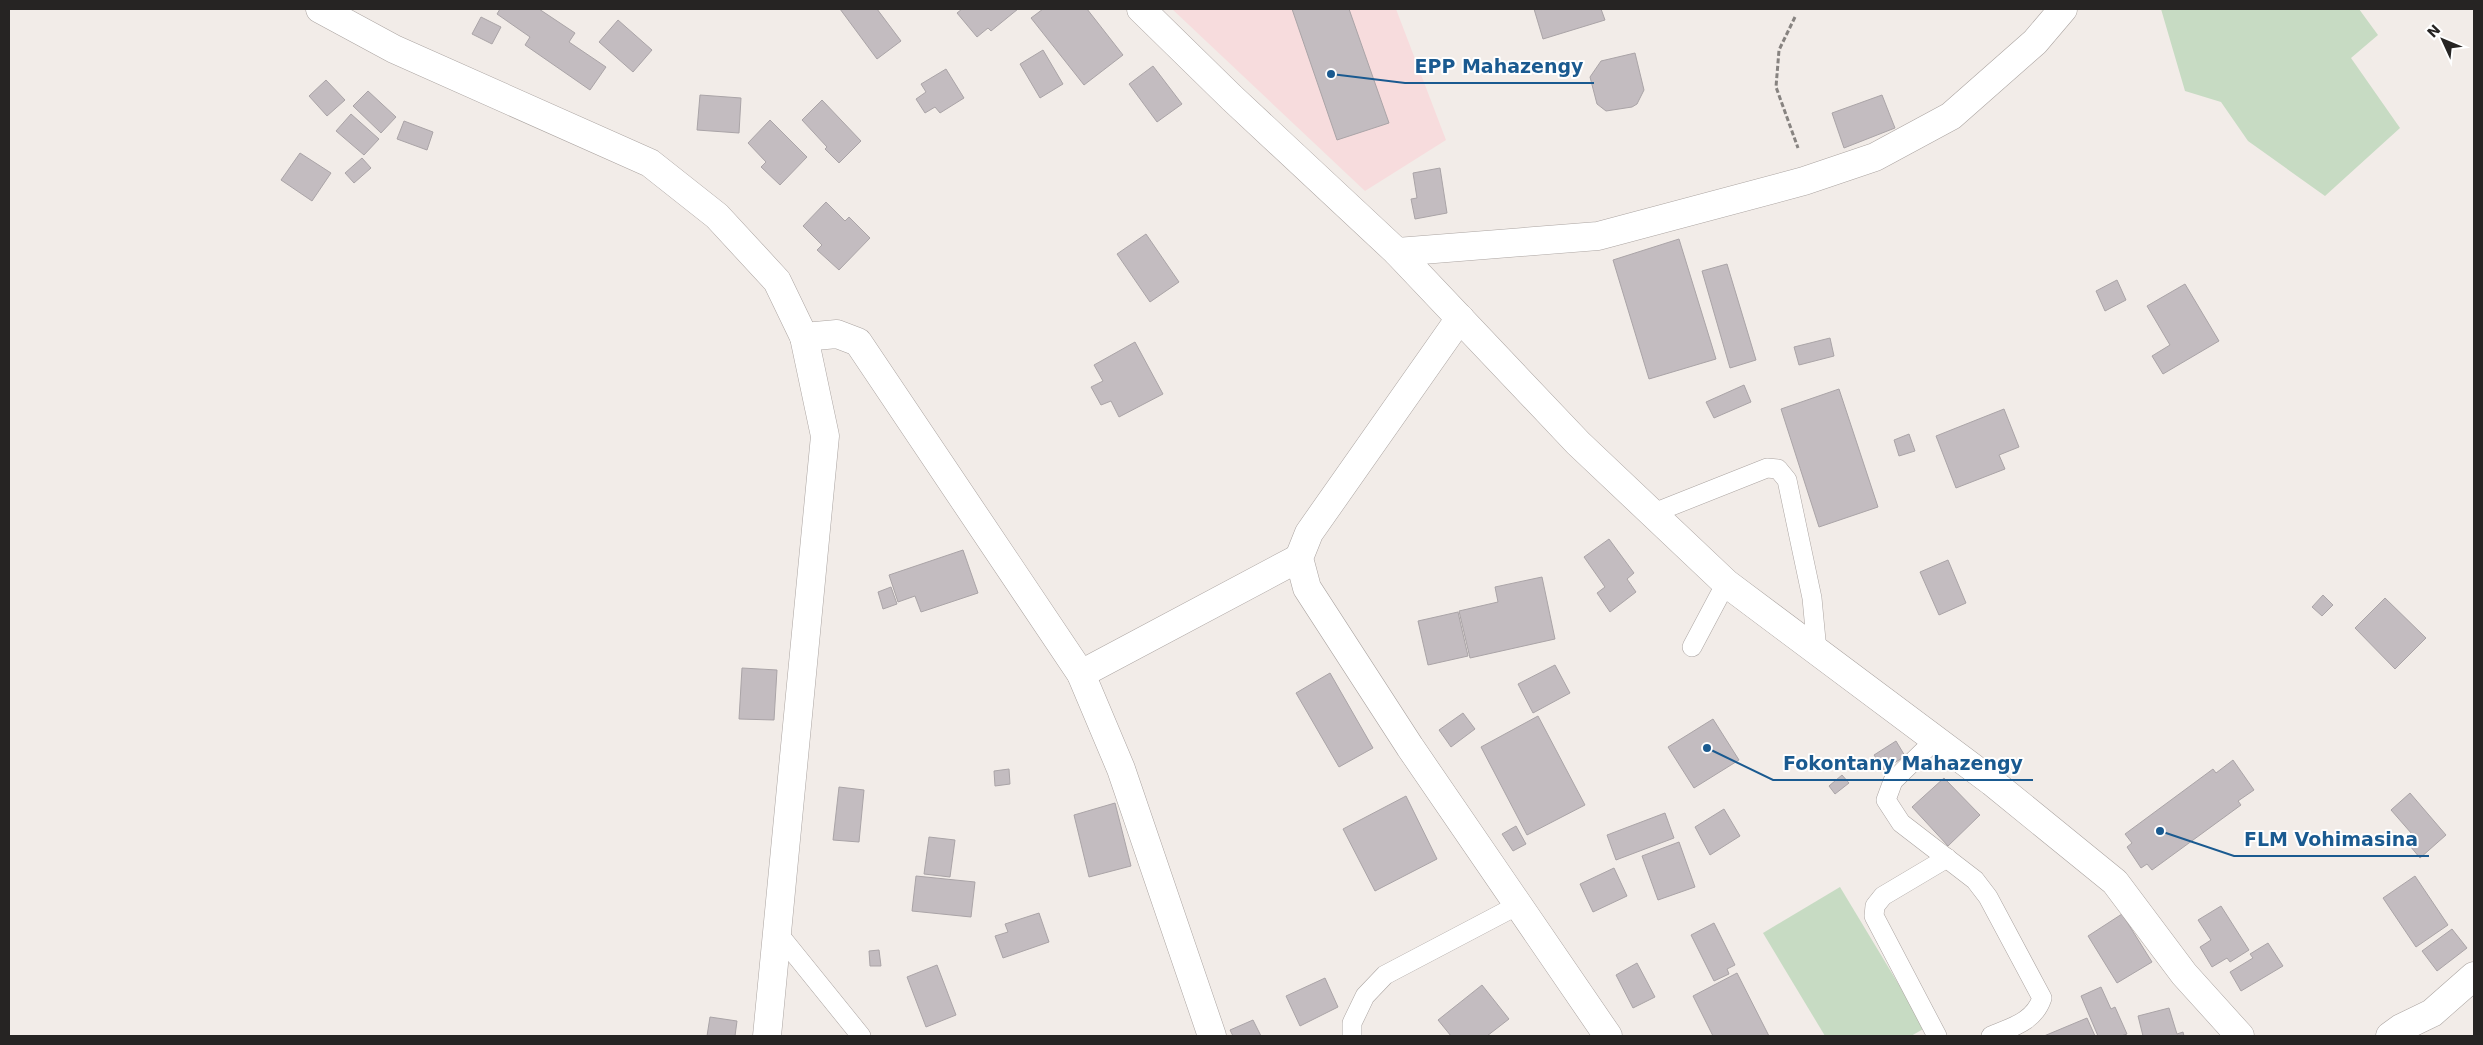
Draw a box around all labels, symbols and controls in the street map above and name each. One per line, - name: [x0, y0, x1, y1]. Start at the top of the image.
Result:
- north arrow: [2418, 15, 2468, 65]
- text: N: [2424, 21, 2443, 41]
- callout: EPP Mahazengy: [1405, 49, 1594, 83]
- text: EPP Mahazengy: [1415, 55, 1584, 77]
- callout: Fokontany Mahazengy: [1773, 746, 2033, 780]
- text: Fokontany Mahazengy: [1783, 752, 2024, 774]
- callout: FLM Vohimasina: [2234, 822, 2429, 856]
- text: FLM Vohimasina: [2244, 828, 2418, 850]

